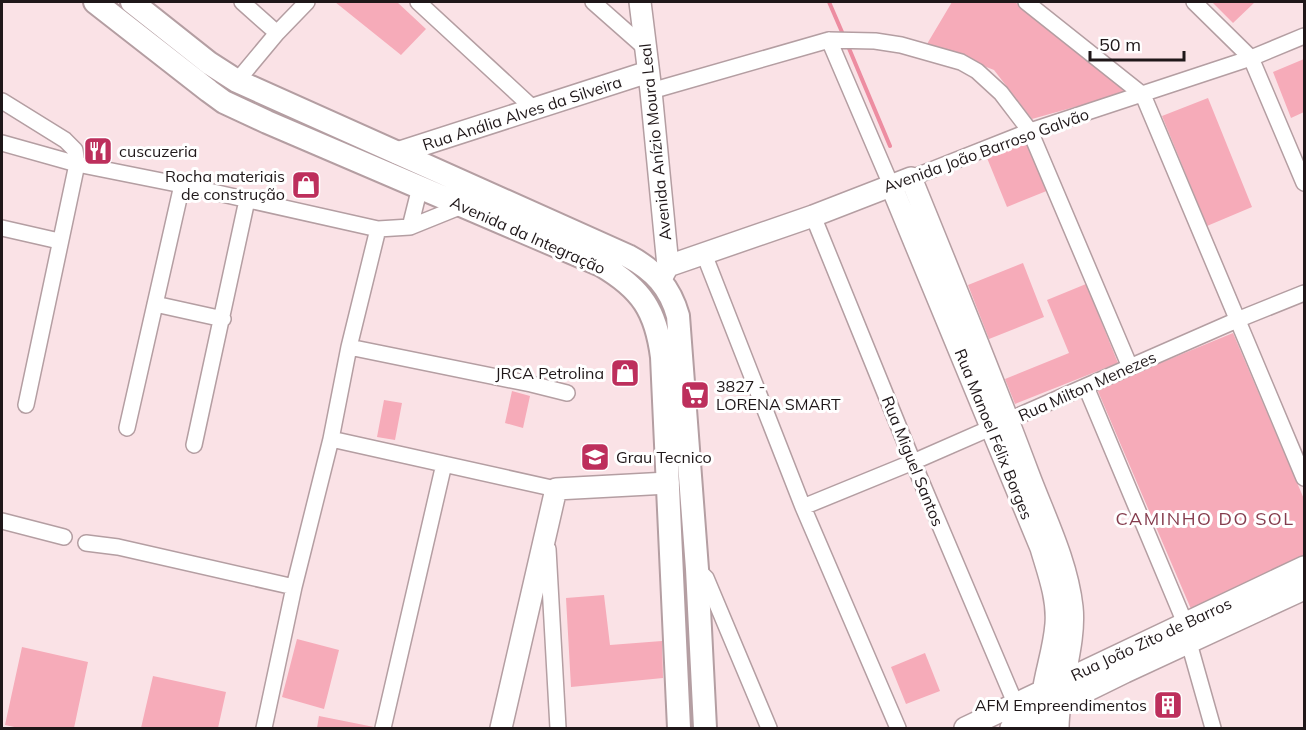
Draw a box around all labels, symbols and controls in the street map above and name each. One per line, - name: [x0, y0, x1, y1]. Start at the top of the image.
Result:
- scale bar: [1090, 24, 1184, 62]
- text: 50 m: [1099, 33, 1141, 56]
- street label: Avenida Anízio Moura Leal: [635, 43, 675, 241]
- street label: Rua Anália Alves da Silveira: [420, 71, 624, 155]
- street label: Avenida João Barroso Galvão: [881, 103, 1091, 197]
- restaurant icon: cuscuzeria: [82, 135, 114, 167]
- place label: cuscuzeria: [119, 141, 197, 161]
- place label: Rocha materiais de construção: [165, 166, 285, 204]
- shop icon: Rocha materiais de construção: [290, 169, 322, 201]
- street label: Avenida da Integração: [447, 192, 609, 278]
- street label: Rua Manoel Félix Borges: [951, 346, 1037, 522]
- street label: Rua Milton Menezes: [1015, 347, 1159, 425]
- shop icon: JRCA Petrolina: [609, 357, 641, 389]
- place label: JRCA Petrolina: [495, 363, 604, 383]
- place label: 3827 - LORENA SMART: [716, 376, 841, 414]
- supermarket icon: 3827 - LORENA SMART: [679, 379, 711, 411]
- street label: Rua Miguel Santos: [878, 393, 948, 529]
- school or university icon: Grau Tecnico: [579, 441, 611, 473]
- place label: Grau Tecnico: [616, 447, 712, 467]
- district label: CAMINHO DO SOL: [1115, 507, 1295, 530]
- street label: Rua João Zito de Barros: [1067, 593, 1235, 685]
- building icon: AFM Empreendimentos: [1152, 689, 1184, 721]
- place label: AFM Empreendimentos: [975, 695, 1147, 715]

